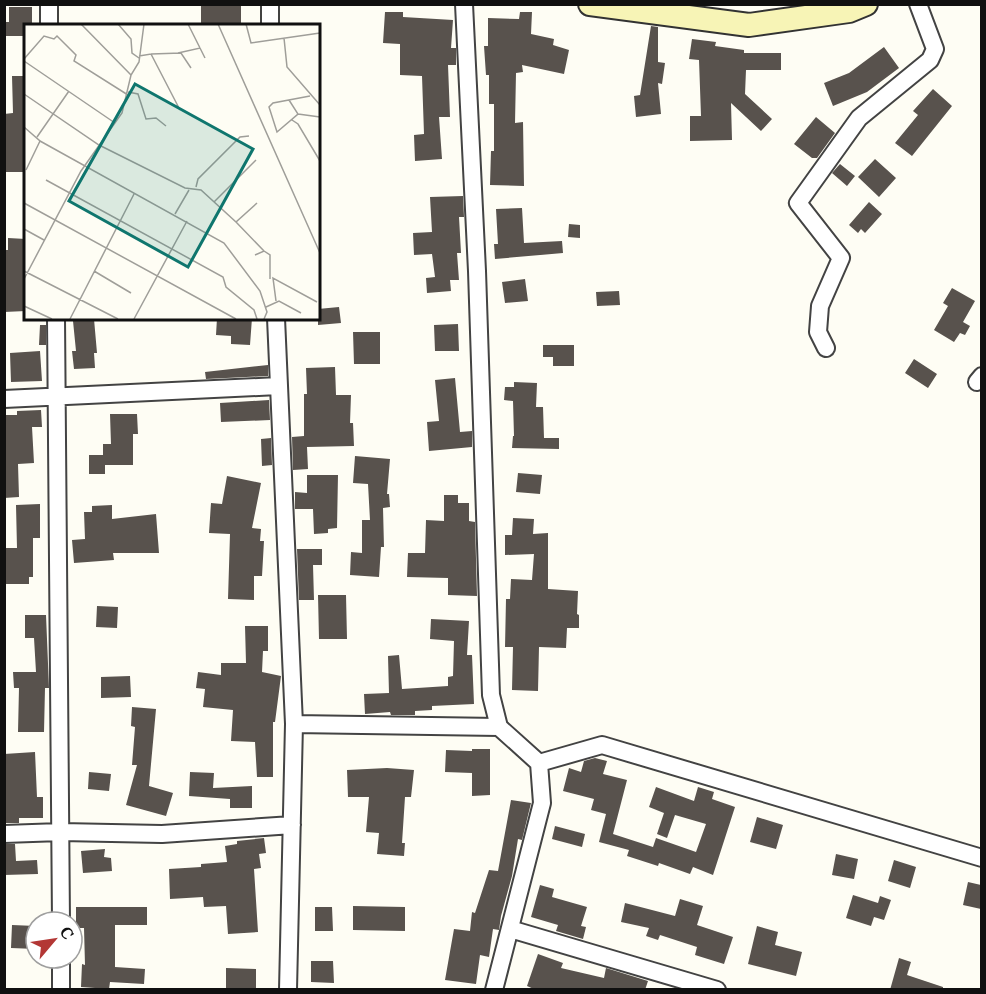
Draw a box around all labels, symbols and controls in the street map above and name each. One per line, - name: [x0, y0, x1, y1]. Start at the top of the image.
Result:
- inset map: [24, 24, 320, 320]
- north arrow: [24, 910, 84, 970]
- text: С: [56, 923, 79, 942]

